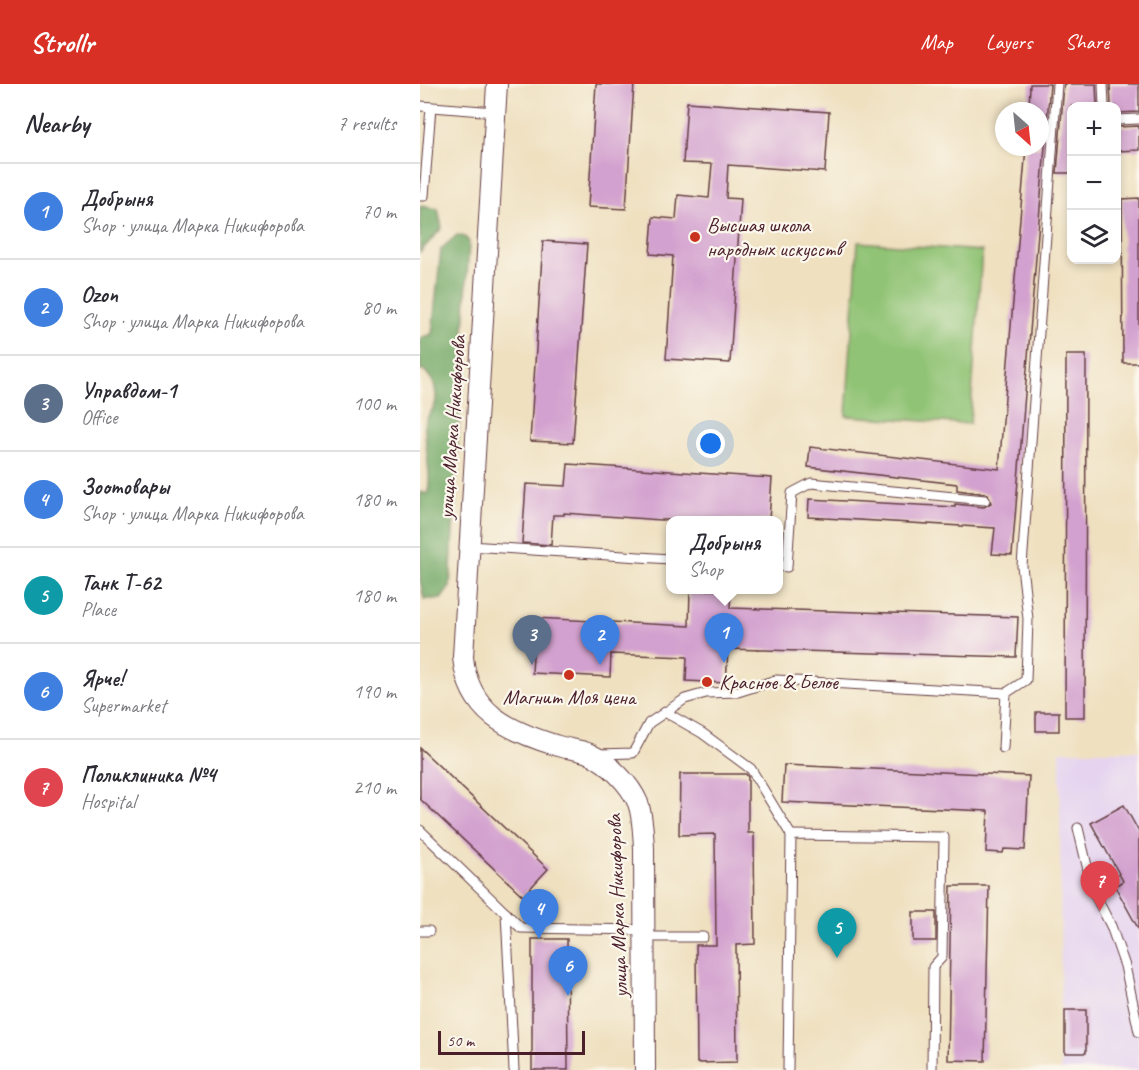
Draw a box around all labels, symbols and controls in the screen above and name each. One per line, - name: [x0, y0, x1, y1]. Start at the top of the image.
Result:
- text: Strollr: [30, 25, 94, 60]
- text: Map: [920, 29, 953, 55]
- text: Layers: [986, 29, 1032, 55]
- text: Share: [1065, 29, 1109, 55]
- north arrow: [995, 102, 1049, 156]
- map controls: [1067, 102, 1121, 264]
- button: +: [1067, 102, 1121, 156]
- text: Nearby: [24, 107, 89, 140]
- text: 7 results: [337, 111, 396, 136]
- button: −: [1067, 156, 1121, 210]
- text: Добрыня: [81, 185, 152, 213]
- text: 1: [39, 199, 48, 224]
- text: 70 m: [362, 199, 396, 224]
- button: layers: [1067, 210, 1121, 264]
- place label: Высшая школа народных искусств: [707, 212, 847, 262]
- text: Shop · улица Марка Никифорова: [81, 213, 304, 238]
- marker: Высшая школа народных искусств: [688, 230, 702, 244]
- text: Ozon: [81, 281, 118, 309]
- text: 2: [39, 295, 48, 320]
- text: 80 m: [362, 295, 396, 320]
- text: Shop · улица Марка Никифорова: [81, 309, 304, 334]
- street label: улица Марка Никифорова: [432, 333, 472, 522]
- text: Управдом-1: [81, 377, 176, 405]
- text: 3: [39, 391, 48, 416]
- text: 100 m: [353, 391, 396, 416]
- text: Office: [81, 405, 118, 430]
- your location: [696, 429, 725, 458]
- text: Зоотовары: [81, 473, 169, 501]
- text: 4: [39, 487, 48, 512]
- text: 180 m: [353, 487, 396, 512]
- text: Shop · улица Марка Никифорова: [81, 501, 304, 526]
- popup: [666, 516, 783, 594]
- text: Добрыня: [689, 529, 760, 557]
- text: Shop: [689, 557, 723, 582]
- text: Танк Т-62: [81, 569, 161, 597]
- text: 5: [39, 583, 48, 608]
- text: 180 m: [353, 583, 396, 608]
- text: Place: [81, 597, 116, 622]
- pin: 1: [704, 614, 744, 663]
- pin: 3: [512, 616, 552, 665]
- pin: 2: [580, 616, 620, 665]
- text: Ярче!: [81, 665, 123, 693]
- marker: Магнит Моя цена: [562, 668, 576, 682]
- place label: Красное & Белое: [719, 669, 839, 695]
- marker: Красное & Белое: [700, 675, 714, 689]
- text: 6: [39, 679, 48, 704]
- text: 190 m: [353, 679, 396, 704]
- place label: Магнит Моя цена: [503, 684, 638, 710]
- text: Supermarket: [81, 693, 166, 718]
- text: Поликлиника №4: [81, 761, 216, 789]
- text: 7: [39, 775, 48, 800]
- text: 210 m: [353, 775, 396, 800]
- text: Hospital: [81, 789, 136, 814]
- street label: улица Марка Никифорова: [601, 812, 633, 1000]
- pin: 7: [1080, 862, 1120, 911]
- pin: 4: [520, 890, 558, 939]
- pin: 5: [818, 908, 856, 958]
- pin: 6: [548, 946, 588, 996]
- scale bar: [438, 1028, 585, 1056]
- text: 50 m: [447, 1031, 474, 1051]

